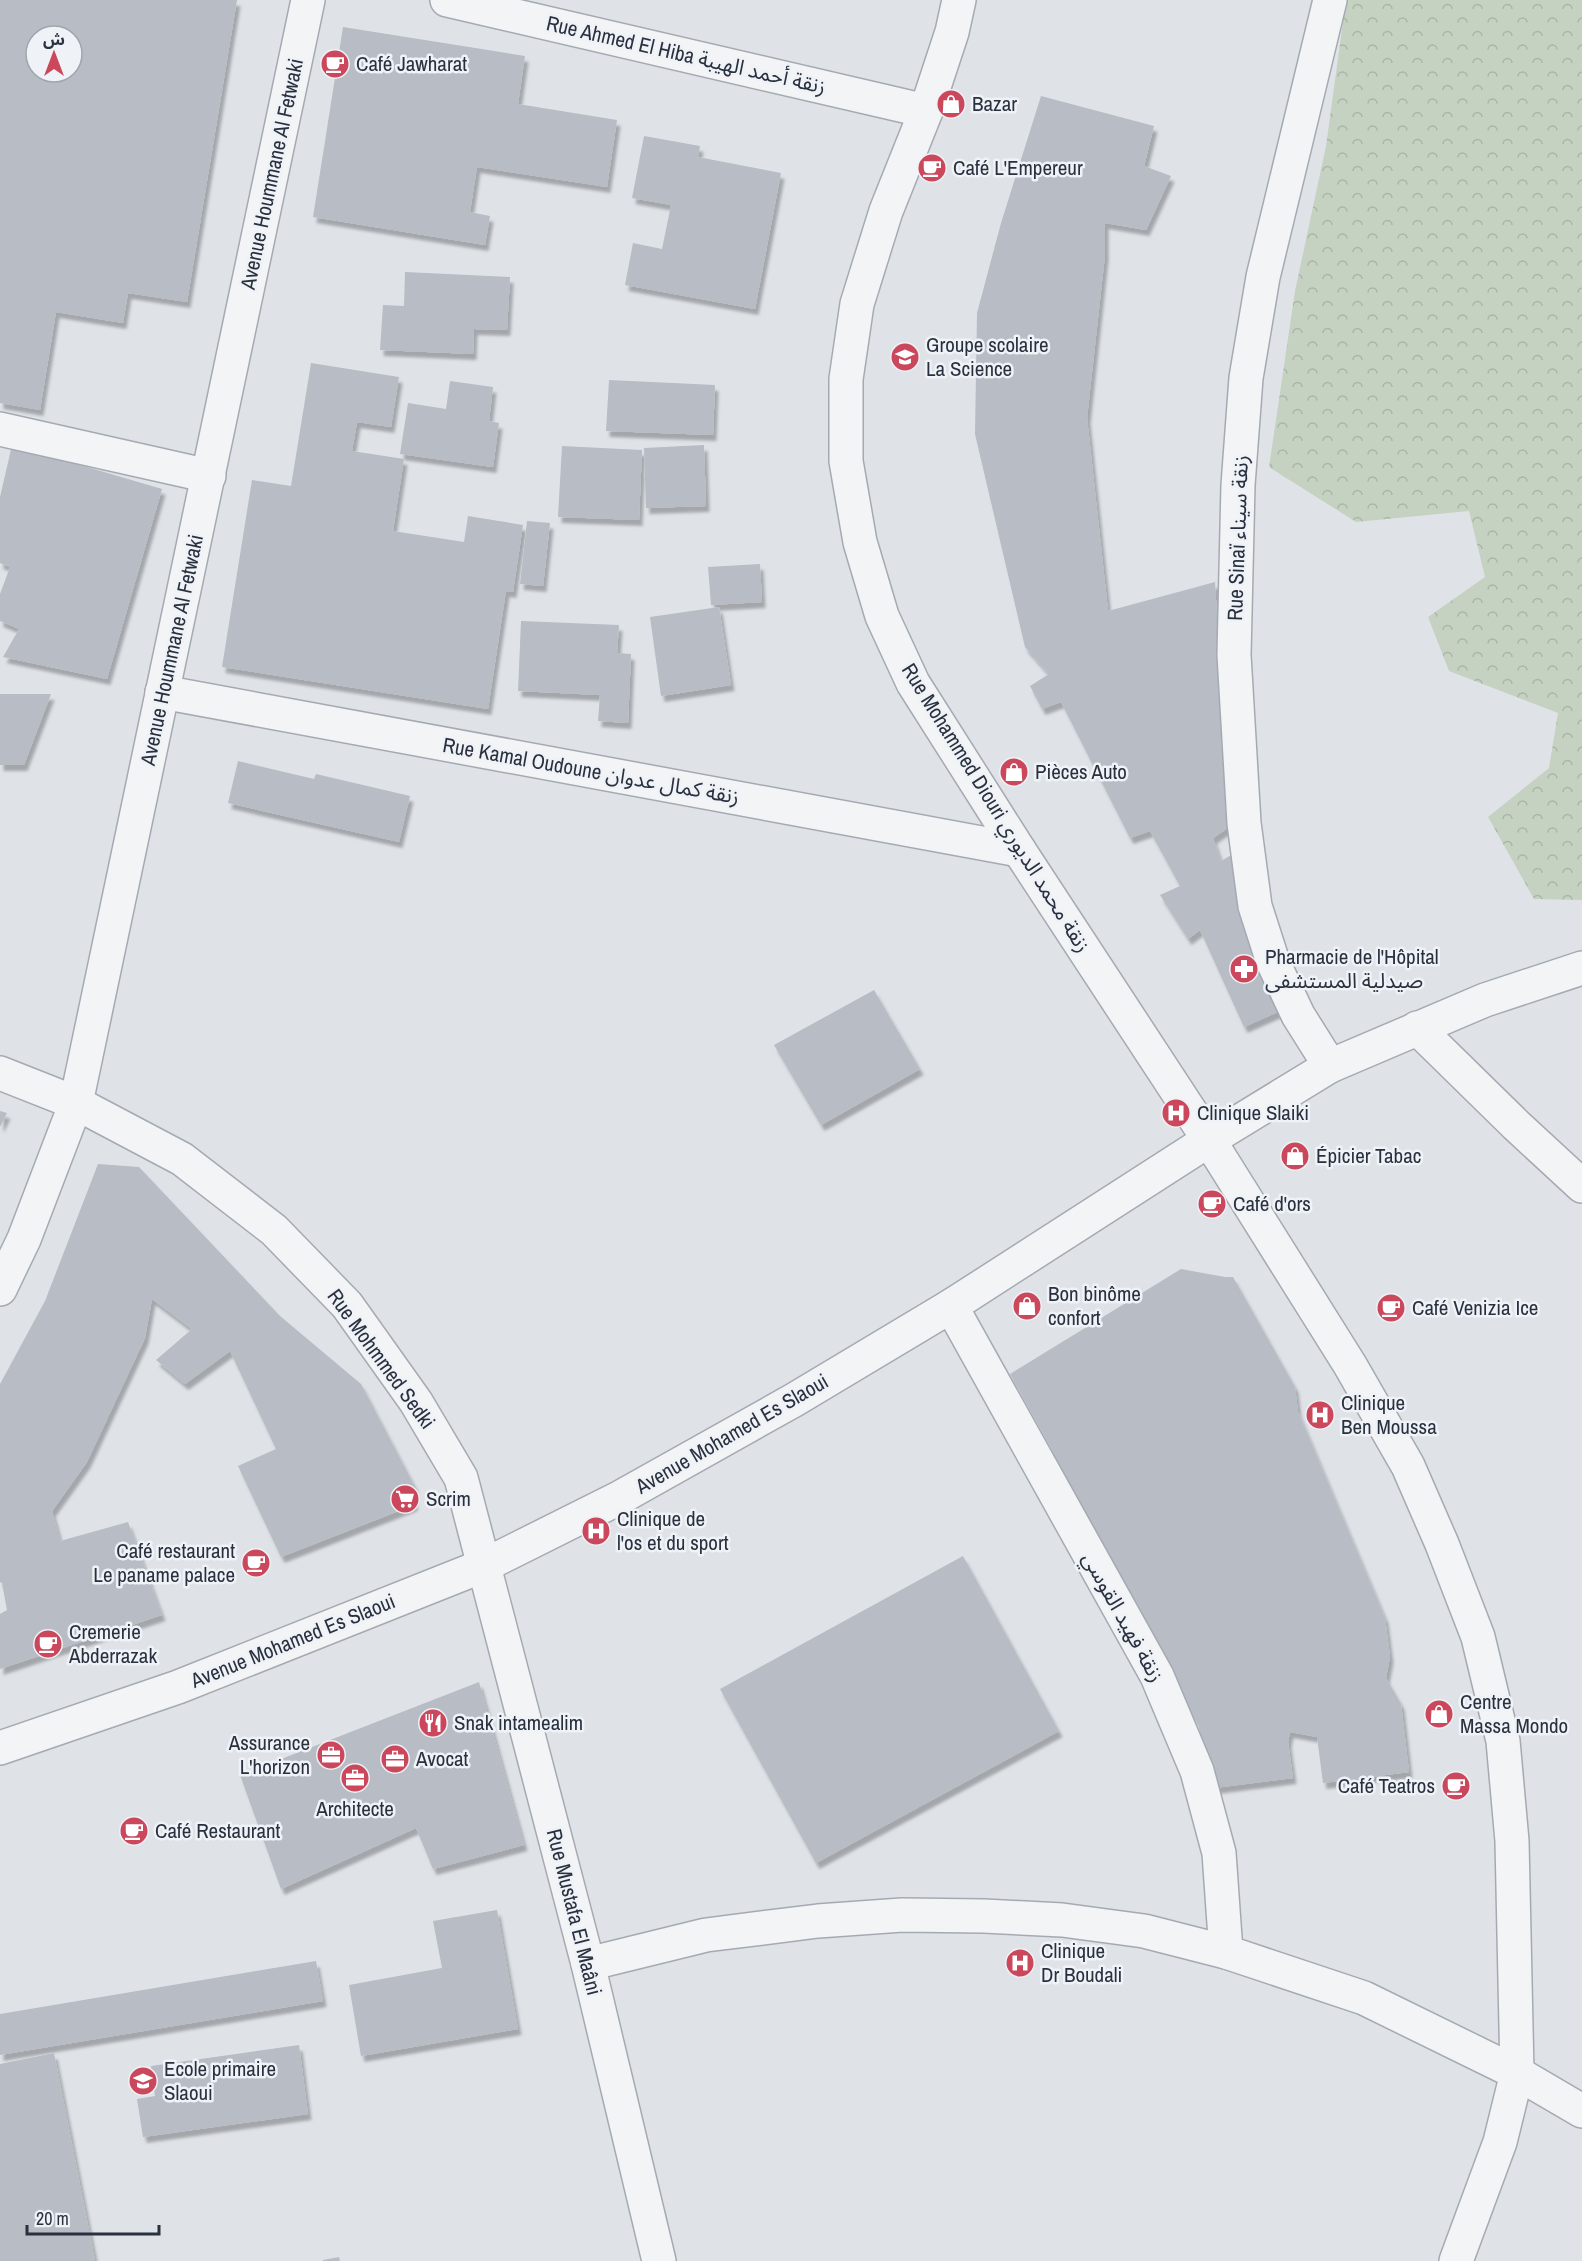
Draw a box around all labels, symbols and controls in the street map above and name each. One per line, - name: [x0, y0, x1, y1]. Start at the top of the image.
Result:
- street label: Rue Ahmed El Hiba زنقة أحمد الهيبة: [544, 8, 829, 101]
- north arrow: [24, 24, 84, 84]
- text: ش: [43, 28, 65, 50]
- cafe icon: Café Jawharat: [319, 48, 351, 80]
- place label: Café Jawharat: [356, 49, 467, 78]
- street label: Avenue Hoummane Al Fetwaki: [233, 56, 310, 293]
- shop icon: Bazar: [935, 88, 967, 120]
- place label: Bazar: [972, 89, 1017, 118]
- cafe icon: Café L'Empereur: [916, 152, 948, 184]
- place label: Café L'Empereur: [953, 153, 1083, 182]
- place label: Groupe scolaire La Science: [926, 330, 1049, 383]
- school or university icon: Groupe scolaire La Science: [889, 341, 921, 373]
- street label: Rue Sinaï زنقة سيناء: [1220, 455, 1255, 621]
- street label: Avenue Hoummane Al Fetwaki: [133, 532, 210, 769]
- street label: Rue Mohammed Diouri زنقة محمد الديوري: [894, 658, 1098, 959]
- street label: Rue Kamal Oudoune زنقة كمال عدوان: [441, 730, 742, 811]
- shop icon: Pièces Auto: [998, 756, 1030, 788]
- place label: Pièces Auto: [1035, 757, 1127, 786]
- place label: Pharmacie de l'Hôpital صيدلية المستشفى: [1265, 942, 1439, 995]
- pharmacy icon: Pharmacie de l'Hôpital صيدلية المستشفى: [1228, 953, 1260, 985]
- hospital icon: Clinique Slaiki: [1160, 1097, 1192, 1129]
- place label: Clinique Slaiki: [1197, 1098, 1309, 1127]
- shop icon: Épicier Tabac: [1279, 1140, 1311, 1172]
- place label: Épicier Tabac: [1316, 1141, 1421, 1170]
- cafe icon: Café d'ors: [1196, 1188, 1228, 1220]
- place label: Café d'ors: [1233, 1189, 1311, 1218]
- place label: Bon binôme confort: [1048, 1279, 1141, 1332]
- street label: Rue Mohmmed Sedki: [321, 1283, 442, 1435]
- shop icon: Bon binôme confort: [1011, 1290, 1043, 1322]
- cafe icon: Café Venizia Ice: [1375, 1292, 1407, 1324]
- place label: Café Venizia Ice: [1412, 1293, 1538, 1322]
- street label: Avenue Mohamed Es Slaoui: [629, 1367, 833, 1501]
- place label: Clinique Ben Moussa: [1341, 1388, 1437, 1441]
- hospital icon: Clinique Ben Moussa: [1304, 1399, 1336, 1431]
- supermarket icon: Scrim: [389, 1483, 421, 1515]
- place label: Scrim: [426, 1484, 471, 1513]
- place label: Clinique de l'os et du sport: [617, 1504, 729, 1557]
- hospital icon: Clinique de l'os et du sport: [580, 1515, 612, 1547]
- place label: Café restaurant Le paname palace: [93, 1536, 235, 1589]
- street label: زنقة فهيد القوسي: [1074, 1546, 1171, 1688]
- cafe icon: Café restaurant Le paname palace: [240, 1547, 272, 1579]
- street label: Avenue Mohamed Es Slaoui: [185, 1586, 399, 1695]
- place label: Cremerie Abderrazak: [68, 1617, 157, 1670]
- cafe icon: Cremerie Abderrazak: [32, 1628, 64, 1660]
- place label: Centre Massa Mondo: [1460, 1687, 1568, 1740]
- shop icon: Centre Massa Mondo: [1423, 1698, 1455, 1730]
- restaurant icon: Snak intamealim: [417, 1707, 449, 1739]
- place label: Snak intamealim: [454, 1708, 583, 1737]
- place label: Assurance L'horizon: [228, 1728, 310, 1781]
- office icon: Assurance L'horizon: [315, 1739, 347, 1771]
- office icon: Avocat: [379, 1743, 411, 1775]
- place label: Avocat: [415, 1744, 469, 1773]
- office icon: Architecte: [339, 1762, 371, 1794]
- cafe icon: Café Teatros: [1440, 1770, 1472, 1802]
- place label: Café Teatros: [1338, 1771, 1435, 1800]
- place label: Architecte: [315, 1794, 394, 1823]
- cafe icon: Café Restaurant: [118, 1815, 150, 1847]
- place label: Café Restaurant: [155, 1816, 281, 1845]
- street label: Rue Mustafa El Maâni: [540, 1826, 609, 1998]
- place label: Clinique Dr Boudali: [1041, 1936, 1122, 1989]
- hospital icon: Clinique Dr Boudali: [1004, 1947, 1036, 1979]
- place label: Ecole primaire Slaoui: [164, 2054, 276, 2107]
- school or university icon: Ecole primaire Slaoui: [127, 2065, 159, 2097]
- scale bar: [27, 2198, 159, 2236]
- text: 20 m: [36, 2206, 69, 2231]

